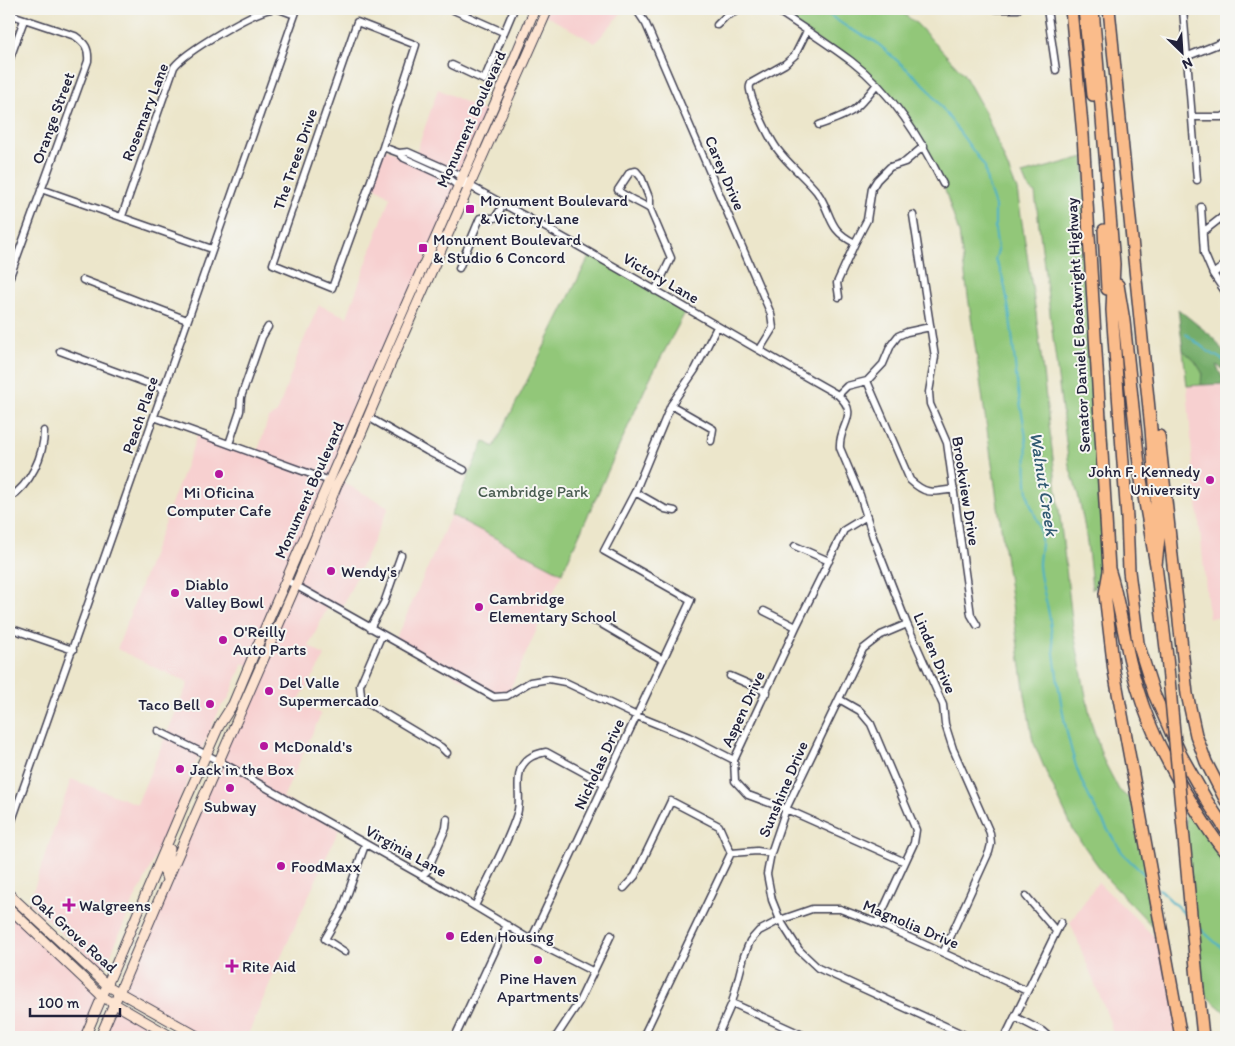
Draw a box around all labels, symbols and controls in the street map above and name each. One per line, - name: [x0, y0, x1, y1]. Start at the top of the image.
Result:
- north arrow: [1158, 28, 1208, 78]
- street label: Monument Boulevard: [432, 47, 510, 190]
- text: N: [1179, 54, 1195, 73]
- street label: Rosemary Lane: [118, 60, 172, 164]
- street label: Orange Street: [28, 69, 78, 167]
- street label: The Trees Drive: [269, 106, 321, 212]
- street label: Carey Drive: [701, 133, 749, 213]
- place label: Monument Boulevard & Victory Lane: [480, 191, 628, 228]
- street label: Senator Daniel E Boatwright Highway: [1062, 196, 1094, 453]
- marker: Monument Boulevard & Victory Lane: [464, 203, 476, 215]
- place label: Monument Boulevard & Studio 6 Concord: [433, 230, 581, 267]
- marker: Monument Boulevard & Studio 6 Concord: [417, 242, 429, 254]
- street label: Victory Lane: [619, 248, 703, 308]
- street label: Peach Place: [118, 374, 162, 456]
- street label: Monument Boulevard: [270, 418, 348, 561]
- water label: Walnut Creek: [1025, 431, 1063, 539]
- street label: Brookview Drive: [948, 435, 984, 547]
- place label: John F. Kennedy University: [1089, 462, 1200, 499]
- marker: Mi Oficina Computer Cafe: [213, 468, 225, 480]
- marker: John F. Kennedy University: [1204, 474, 1216, 486]
- park label: Cambridge Park: [478, 482, 589, 501]
- place label: Mi Oficina Computer Cafe: [167, 483, 271, 520]
- place label: Wendy's: [341, 562, 397, 581]
- marker: Wendy's: [325, 565, 337, 577]
- place label: Diablo Valley Bowl: [185, 575, 264, 612]
- marker: Diablo Valley Bowl: [169, 587, 181, 599]
- place label: Cambridge Elementary School: [489, 589, 617, 626]
- marker: Cambridge Elementary School: [473, 601, 485, 613]
- street label: Linden Drive: [909, 610, 961, 696]
- place label: O'Reilly Auto Parts: [233, 622, 306, 659]
- marker: O'Reilly Auto Parts: [217, 634, 229, 646]
- street label: Aspen Drive: [717, 668, 769, 750]
- place label: Del Valle Supermercado: [279, 673, 379, 710]
- marker: Del Valle Supermercado: [263, 685, 275, 697]
- place label: Taco Bell: [138, 695, 200, 714]
- marker: Taco Bell: [204, 698, 216, 710]
- street label: Nicholas Drive: [570, 716, 628, 812]
- place label: McDonald's: [274, 737, 352, 756]
- street label: Sunshine Drive: [754, 738, 812, 840]
- marker: McDonald's: [258, 740, 270, 752]
- place label: Jack in the Box: [190, 760, 294, 779]
- marker: Jack in the Box: [174, 763, 186, 775]
- marker: Subway: [224, 782, 236, 794]
- place label: Subway: [204, 797, 257, 816]
- street label: Virginia Lane: [362, 821, 450, 881]
- place label: FoodMaxx: [291, 857, 361, 876]
- marker: FoodMaxx: [275, 860, 287, 872]
- street label: Oak Grove Road: [27, 889, 122, 977]
- street label: Magnolia Drive: [860, 895, 962, 953]
- place label: Walgreens: [79, 896, 151, 915]
- marker: Walgreens: [63, 899, 75, 911]
- place label: Eden Housing: [460, 927, 555, 946]
- marker: Eden Housing: [444, 930, 456, 942]
- marker: Pine Haven Apartments: [532, 954, 544, 966]
- place label: Rite Aid: [242, 957, 296, 976]
- marker: Rite Aid: [226, 960, 238, 972]
- place label: Pine Haven Apartments: [497, 969, 579, 1006]
- scale bar: [30, 986, 120, 1018]
- text: 100 m: [38, 994, 80, 1012]

